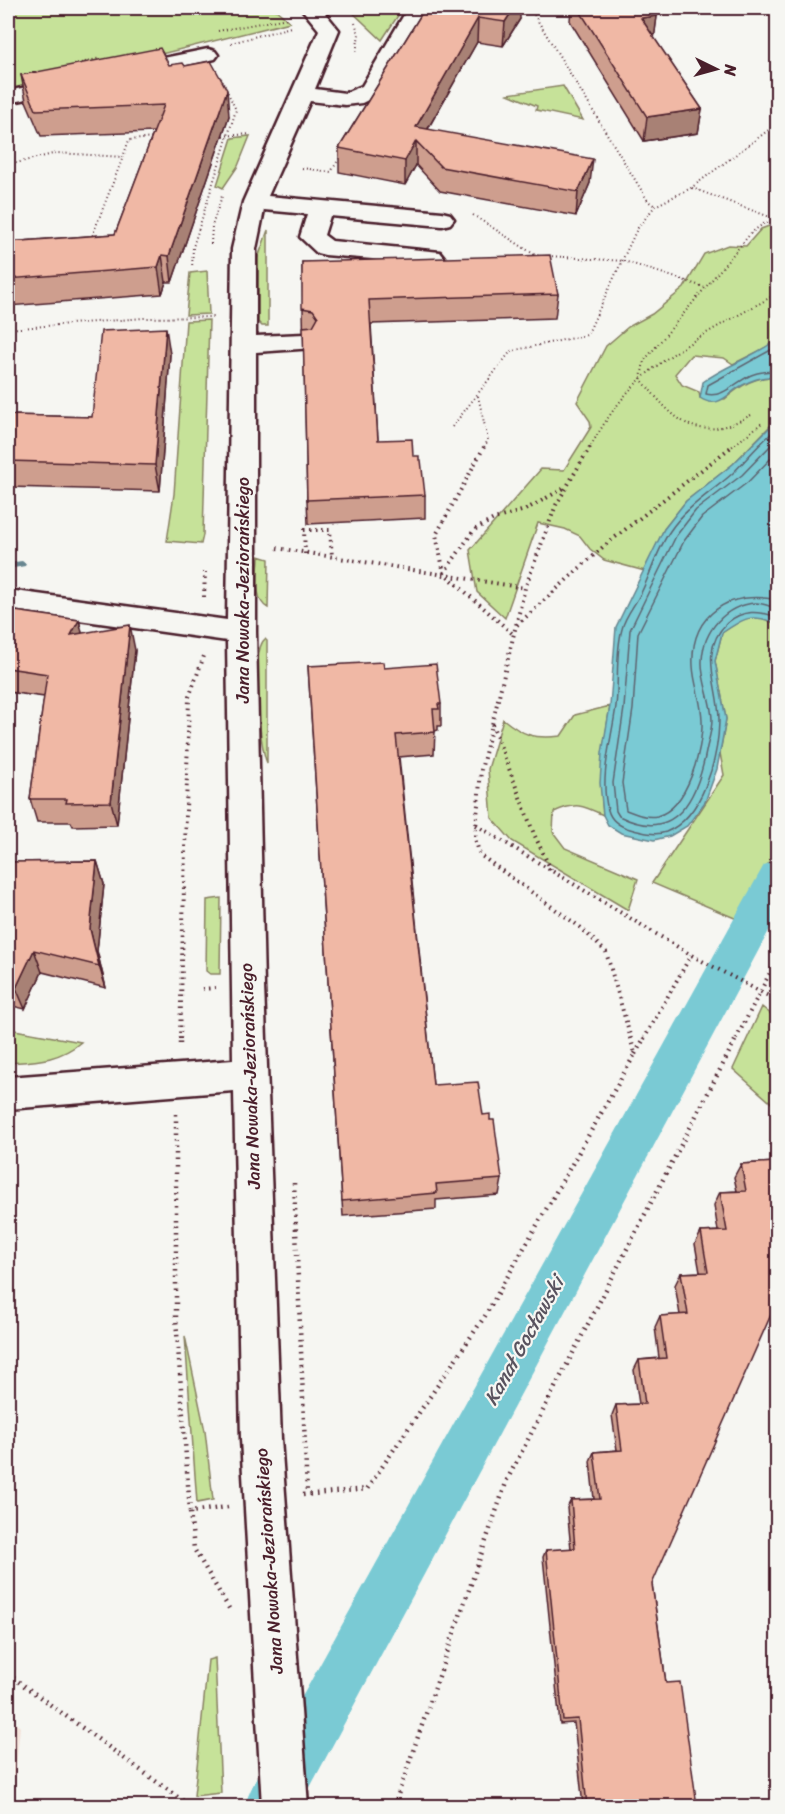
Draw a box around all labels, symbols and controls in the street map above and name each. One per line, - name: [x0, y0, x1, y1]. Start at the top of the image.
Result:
- north arrow: [686, 39, 746, 99]
- text: N: [715, 62, 745, 78]
- street label: Jana Nowaka-Jeziorańskiego: [227, 477, 259, 704]
- street label: Jana Nowaka-Jeziorańskiego: [230, 962, 270, 1190]
- water label: Kanał Gocławski: [474, 1266, 576, 1412]
- street label: Jana Nowaka-Jeziorańskiego: [245, 1447, 293, 1676]

